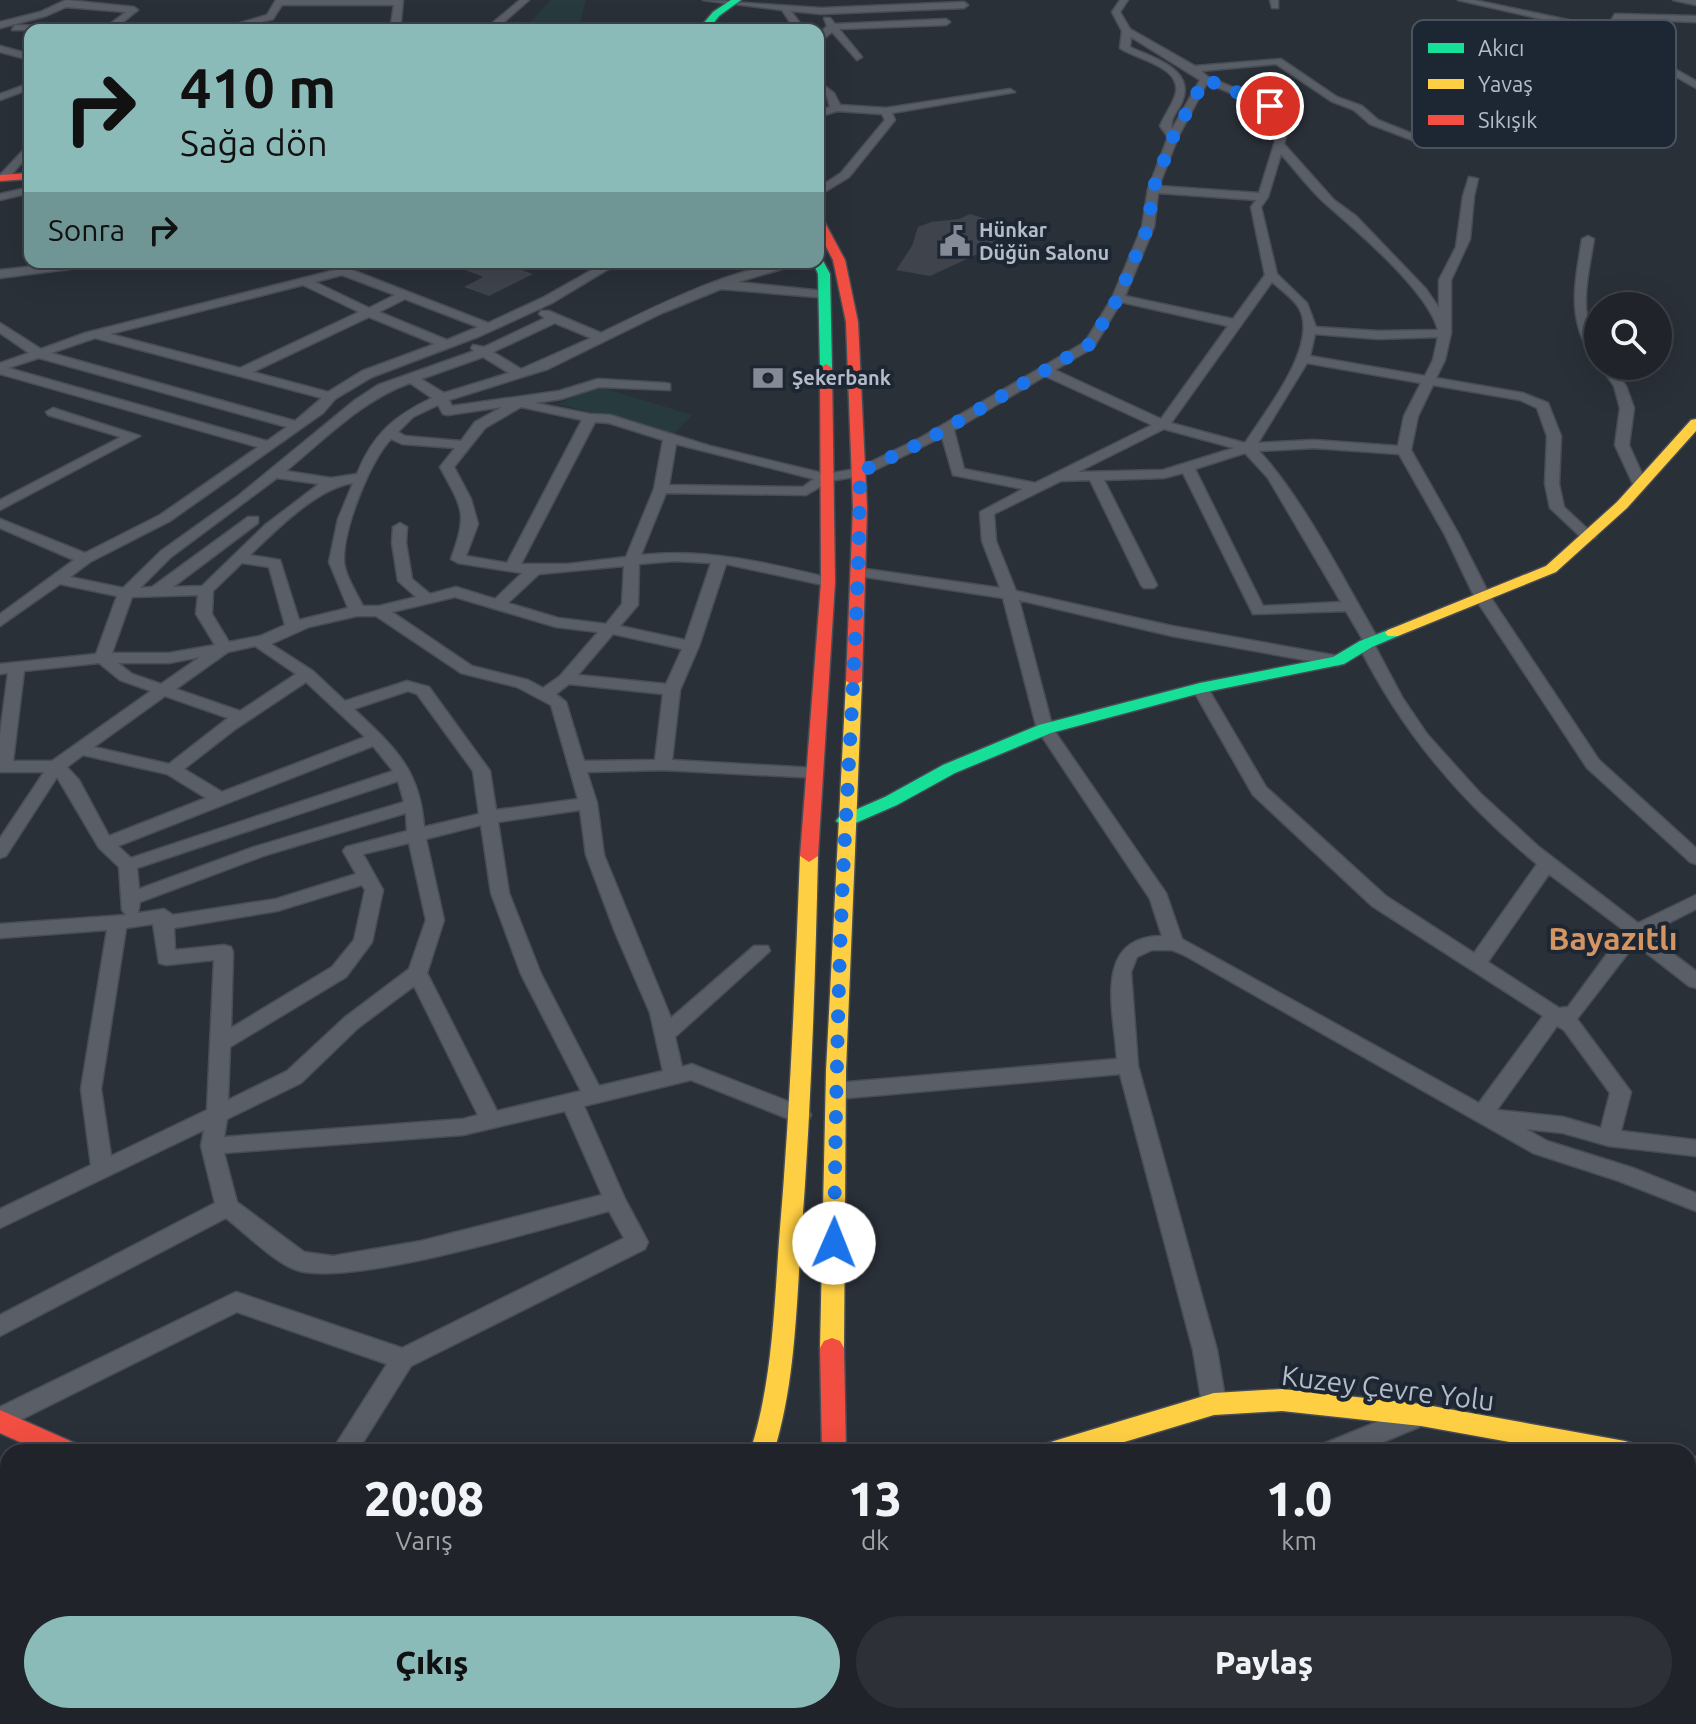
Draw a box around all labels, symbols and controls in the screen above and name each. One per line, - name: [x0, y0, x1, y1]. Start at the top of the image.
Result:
- legend: [1412, 20, 1676, 148]
- text: Akıcı: [1478, 35, 1524, 60]
- icon: right: [48, 56, 152, 160]
- text: 410 m: [180, 56, 336, 119]
- text: Yavaş: [1478, 71, 1533, 96]
- pin: [1236, 72, 1304, 140]
- icon: arrive: [1248, 84, 1292, 128]
- text: Sıkışık: [1478, 107, 1537, 132]
- text: Sağa dön: [180, 122, 328, 163]
- icon: right: [141, 208, 185, 252]
- text: Sonra: [48, 213, 125, 247]
- place label: Hünkar Düğün Salonu: [979, 218, 1109, 264]
- public building icon: Hünkar Düğün Salonu: [938, 224, 972, 258]
- map controls: [1584, 292, 1672, 380]
- button: search: [1584, 292, 1672, 380]
- bank icon: Şekerbank: [751, 361, 785, 395]
- place label: Şekerbank: [792, 366, 891, 389]
- district label: Bayazıtlı: [1548, 920, 1678, 956]
- position arrow: [792, 1201, 876, 1285]
- street label: Kuzey Çevre Yolu: [1280, 1359, 1496, 1416]
- text: 20:08: [364, 1471, 484, 1525]
- text: 13: [848, 1471, 902, 1525]
- text: 1.0: [1266, 1471, 1332, 1525]
- text: Varış: [396, 1526, 452, 1555]
- text: dk: [861, 1526, 889, 1555]
- text: km: [1281, 1526, 1317, 1555]
- button: Çıkış: [24, 1616, 840, 1708]
- button: Paylaş: [856, 1616, 1672, 1708]

